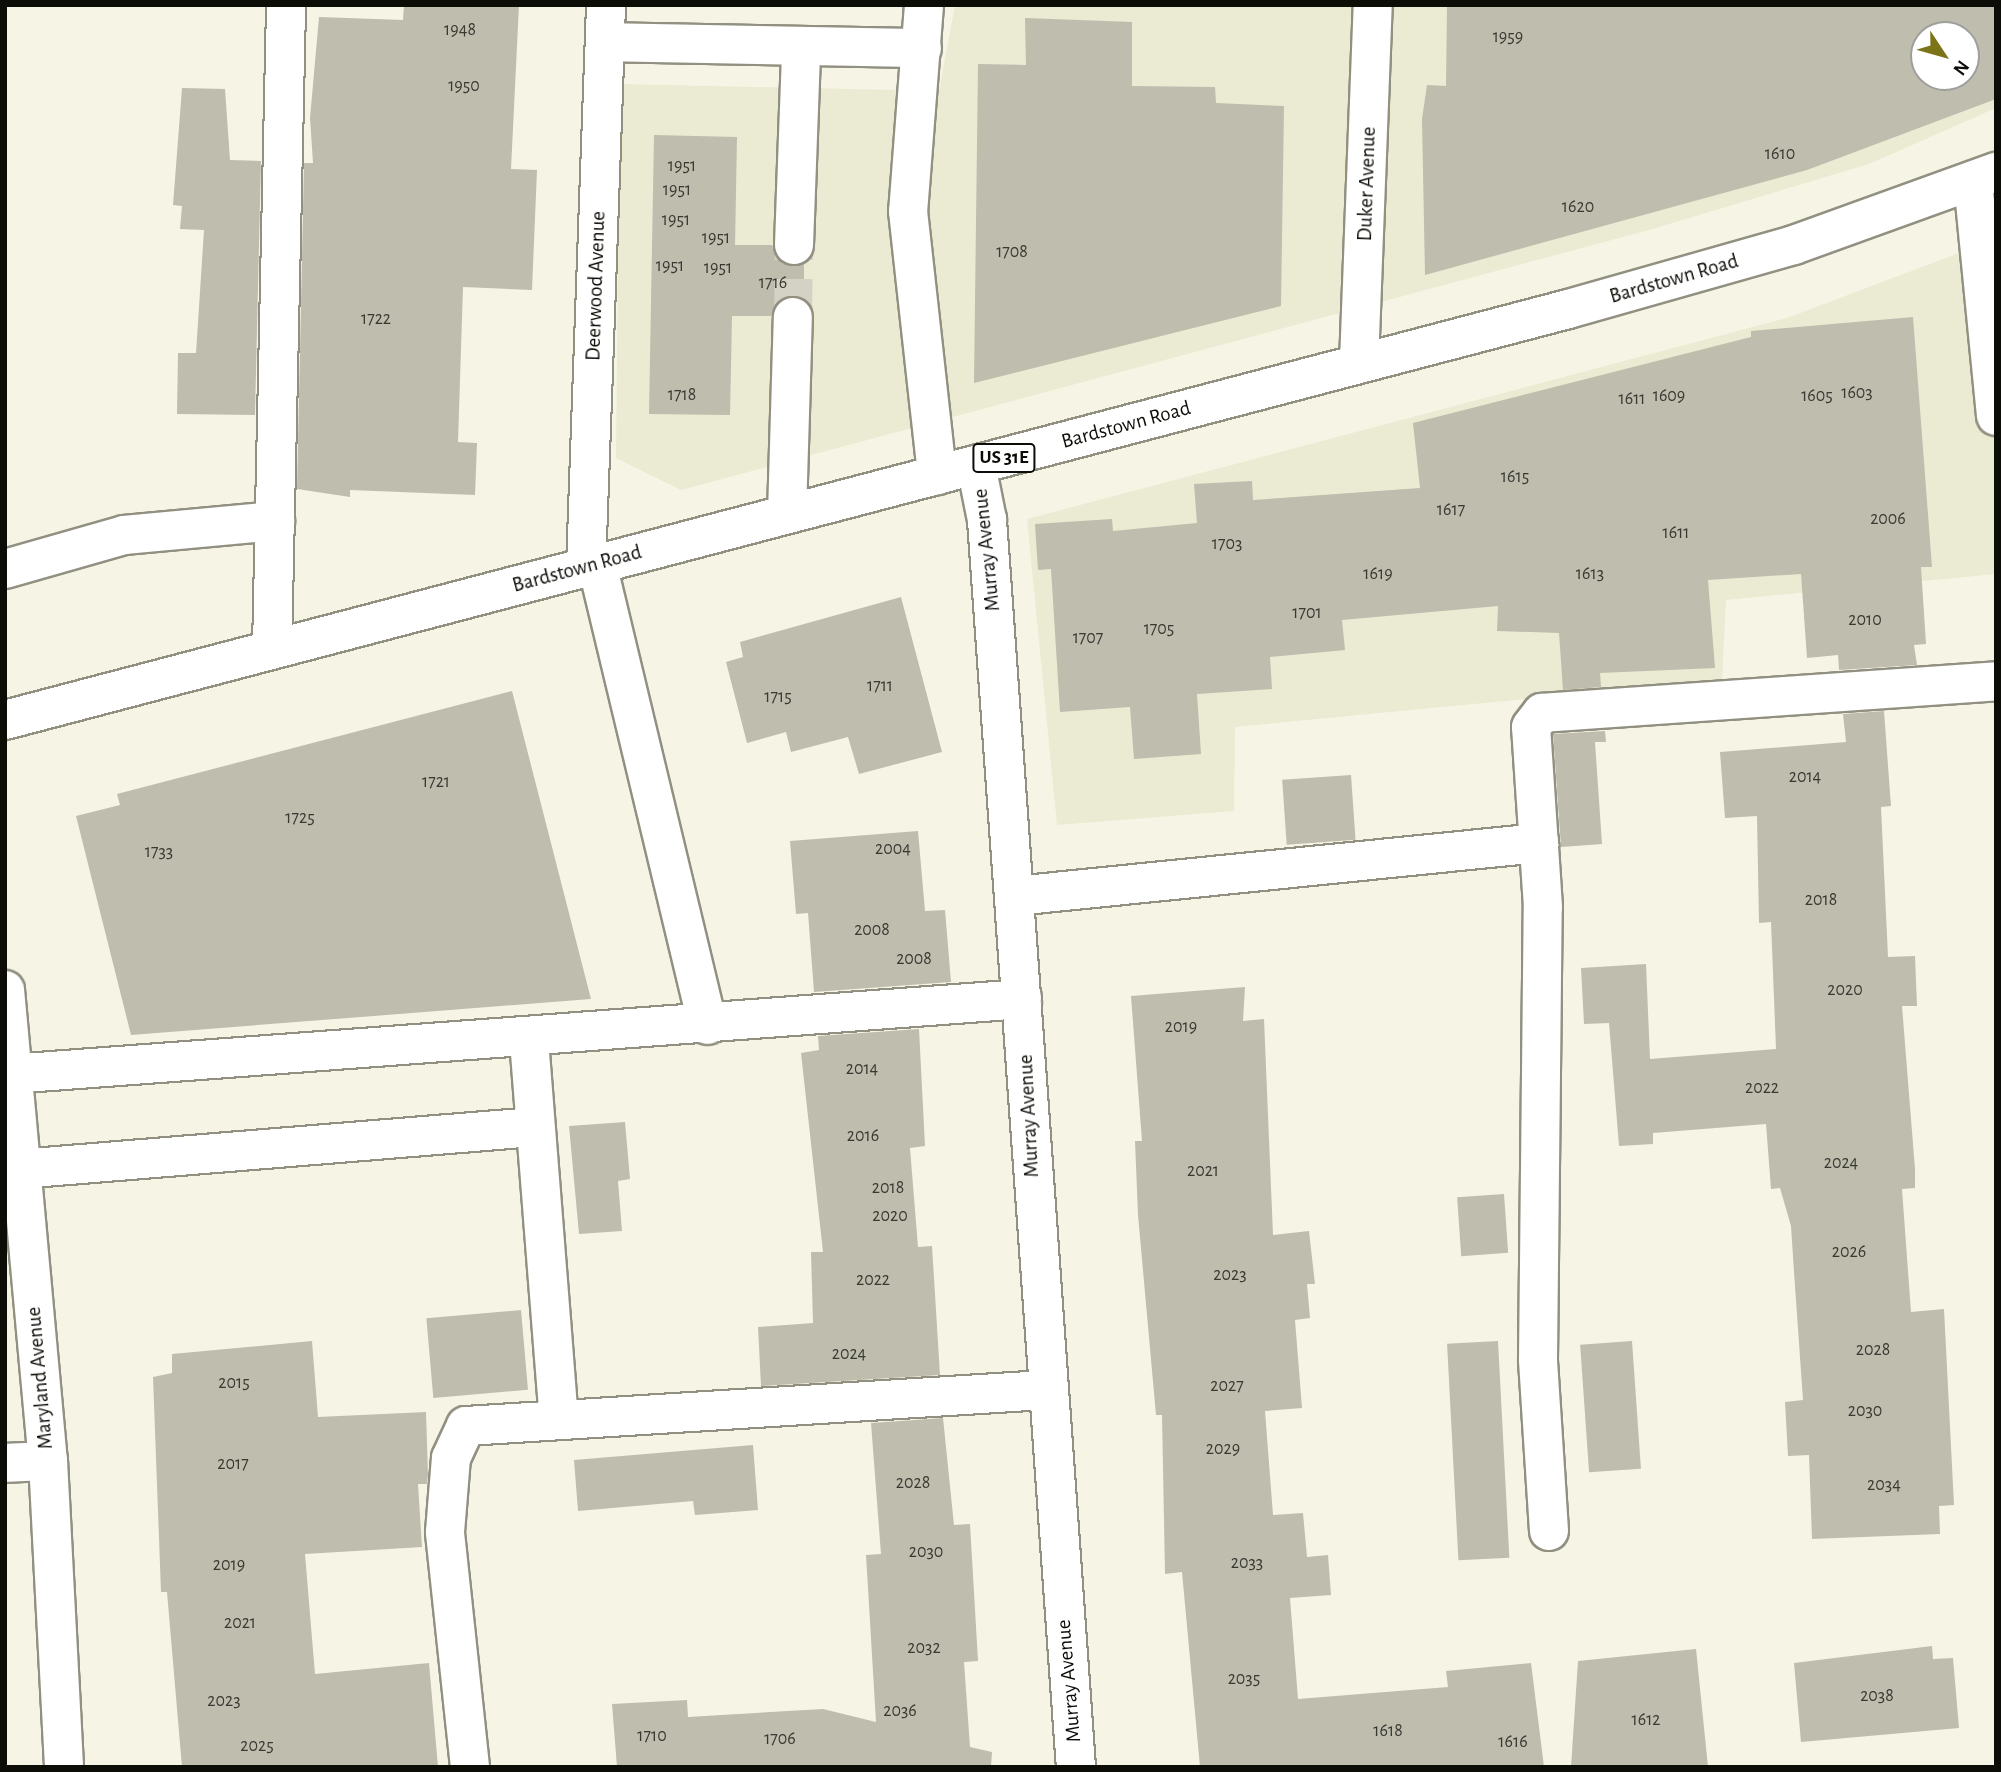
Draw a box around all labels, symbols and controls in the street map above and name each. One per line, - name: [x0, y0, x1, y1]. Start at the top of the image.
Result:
- house number: 1948: [444, 19, 476, 41]
- north arrow: [1910, 21, 1980, 91]
- house number: 1959: [1493, 26, 1523, 48]
- text: N: [1949, 57, 1972, 78]
- house number: 1950: [448, 75, 480, 97]
- street label: Duker Avenue: [1352, 126, 1382, 242]
- house number: 1610: [1765, 143, 1795, 165]
- house number: 1951: [668, 155, 696, 177]
- house number: 1951: [663, 179, 691, 201]
- house number: 1620: [1562, 196, 1594, 218]
- house number: 1951: [662, 209, 690, 231]
- street label: Deerwood Avenue: [581, 211, 611, 361]
- house number: 1951: [702, 227, 730, 249]
- house number: 1708: [996, 241, 1028, 263]
- street label: Bardstown Road: [1607, 249, 1741, 309]
- house number: 1951: [656, 255, 684, 277]
- house number: 1951: [704, 257, 732, 279]
- house number: 1716: [759, 272, 787, 294]
- house number: 1722: [361, 308, 391, 330]
- house number: 1603: [1841, 382, 1873, 404]
- house number: 1718: [668, 384, 696, 406]
- house number: 1609: [1653, 385, 1685, 407]
- house number: 1605: [1801, 385, 1833, 407]
- house number: 1611: [1618, 388, 1646, 410]
- street label: Bardstown Road: [1059, 396, 1193, 454]
- road number: US 31E: [971, 442, 1037, 474]
- house number: 1615: [1501, 466, 1529, 488]
- street label: Murray Avenue: [968, 487, 1006, 613]
- house number: 1617: [1437, 499, 1465, 521]
- house number: 2006: [1870, 508, 1906, 530]
- house number: 1611: [1662, 522, 1690, 544]
- house number: 1703: [1212, 533, 1242, 555]
- street label: Bardstown Road: [510, 540, 644, 598]
- house number: 1619: [1363, 563, 1393, 585]
- house number: 1613: [1576, 563, 1604, 585]
- house number: 1701: [1292, 602, 1322, 624]
- house number: 2010: [1848, 609, 1882, 631]
- house number: 1705: [1144, 618, 1174, 640]
- house number: 1707: [1073, 627, 1103, 649]
- house number: 1711: [867, 675, 893, 697]
- house number: 1715: [764, 686, 792, 708]
- house number: 2014: [1789, 766, 1821, 788]
- house number: 1721: [422, 771, 450, 793]
- house number: 1725: [285, 807, 315, 829]
- house number: 2004: [875, 838, 911, 860]
- house number: 1733: [145, 841, 173, 863]
- house number: 2018: [1805, 889, 1837, 911]
- house number: 2008: [854, 919, 890, 941]
- house number: 2008: [896, 948, 932, 970]
- house number: 2020: [1827, 979, 1863, 1001]
- house number: 2019: [1165, 1016, 1197, 1038]
- street label: Murray Avenue: [1013, 1054, 1045, 1178]
- house number: 2014: [846, 1058, 878, 1080]
- house number: 2022: [1745, 1077, 1779, 1099]
- house number: 2016: [847, 1125, 879, 1147]
- house number: 2024: [1824, 1152, 1858, 1174]
- house number: 2021: [1187, 1160, 1219, 1182]
- house number: 2018: [872, 1177, 904, 1199]
- house number: 2020: [872, 1205, 908, 1227]
- house number: 2026: [1832, 1241, 1866, 1263]
- house number: 2023: [1213, 1264, 1247, 1286]
- house number: 2022: [856, 1269, 890, 1291]
- street label: Maryland Avenue: [21, 1306, 59, 1450]
- house number: 2028: [1856, 1339, 1890, 1361]
- house number: 2024: [832, 1343, 866, 1365]
- house number: 2015: [218, 1372, 250, 1394]
- house number: 2027: [1210, 1375, 1244, 1397]
- house number: 2030: [1848, 1400, 1882, 1422]
- house number: 2029: [1206, 1438, 1240, 1460]
- house number: 2017: [217, 1453, 249, 1475]
- house number: 2028: [896, 1472, 930, 1494]
- house number: 2034: [1867, 1474, 1901, 1496]
- house number: 2030: [909, 1541, 943, 1563]
- house number: 2033: [1231, 1552, 1263, 1574]
- house number: 2019: [213, 1554, 245, 1576]
- house number: 2021: [224, 1612, 256, 1634]
- street label: Murray Avenue: [1051, 1619, 1087, 1743]
- house number: 2032: [907, 1637, 941, 1659]
- house number: 2035: [1228, 1668, 1260, 1690]
- house number: 2038: [1860, 1685, 1894, 1707]
- house number: 2023: [207, 1690, 241, 1712]
- house number: 2036: [883, 1700, 917, 1722]
- house number: 1612: [1631, 1709, 1661, 1731]
- house number: 1618: [1373, 1720, 1403, 1742]
- house number: 1710: [637, 1725, 667, 1747]
- house number: 1706: [764, 1728, 796, 1750]
- house number: 1616: [1498, 1731, 1528, 1753]
- house number: 2025: [240, 1735, 274, 1757]

